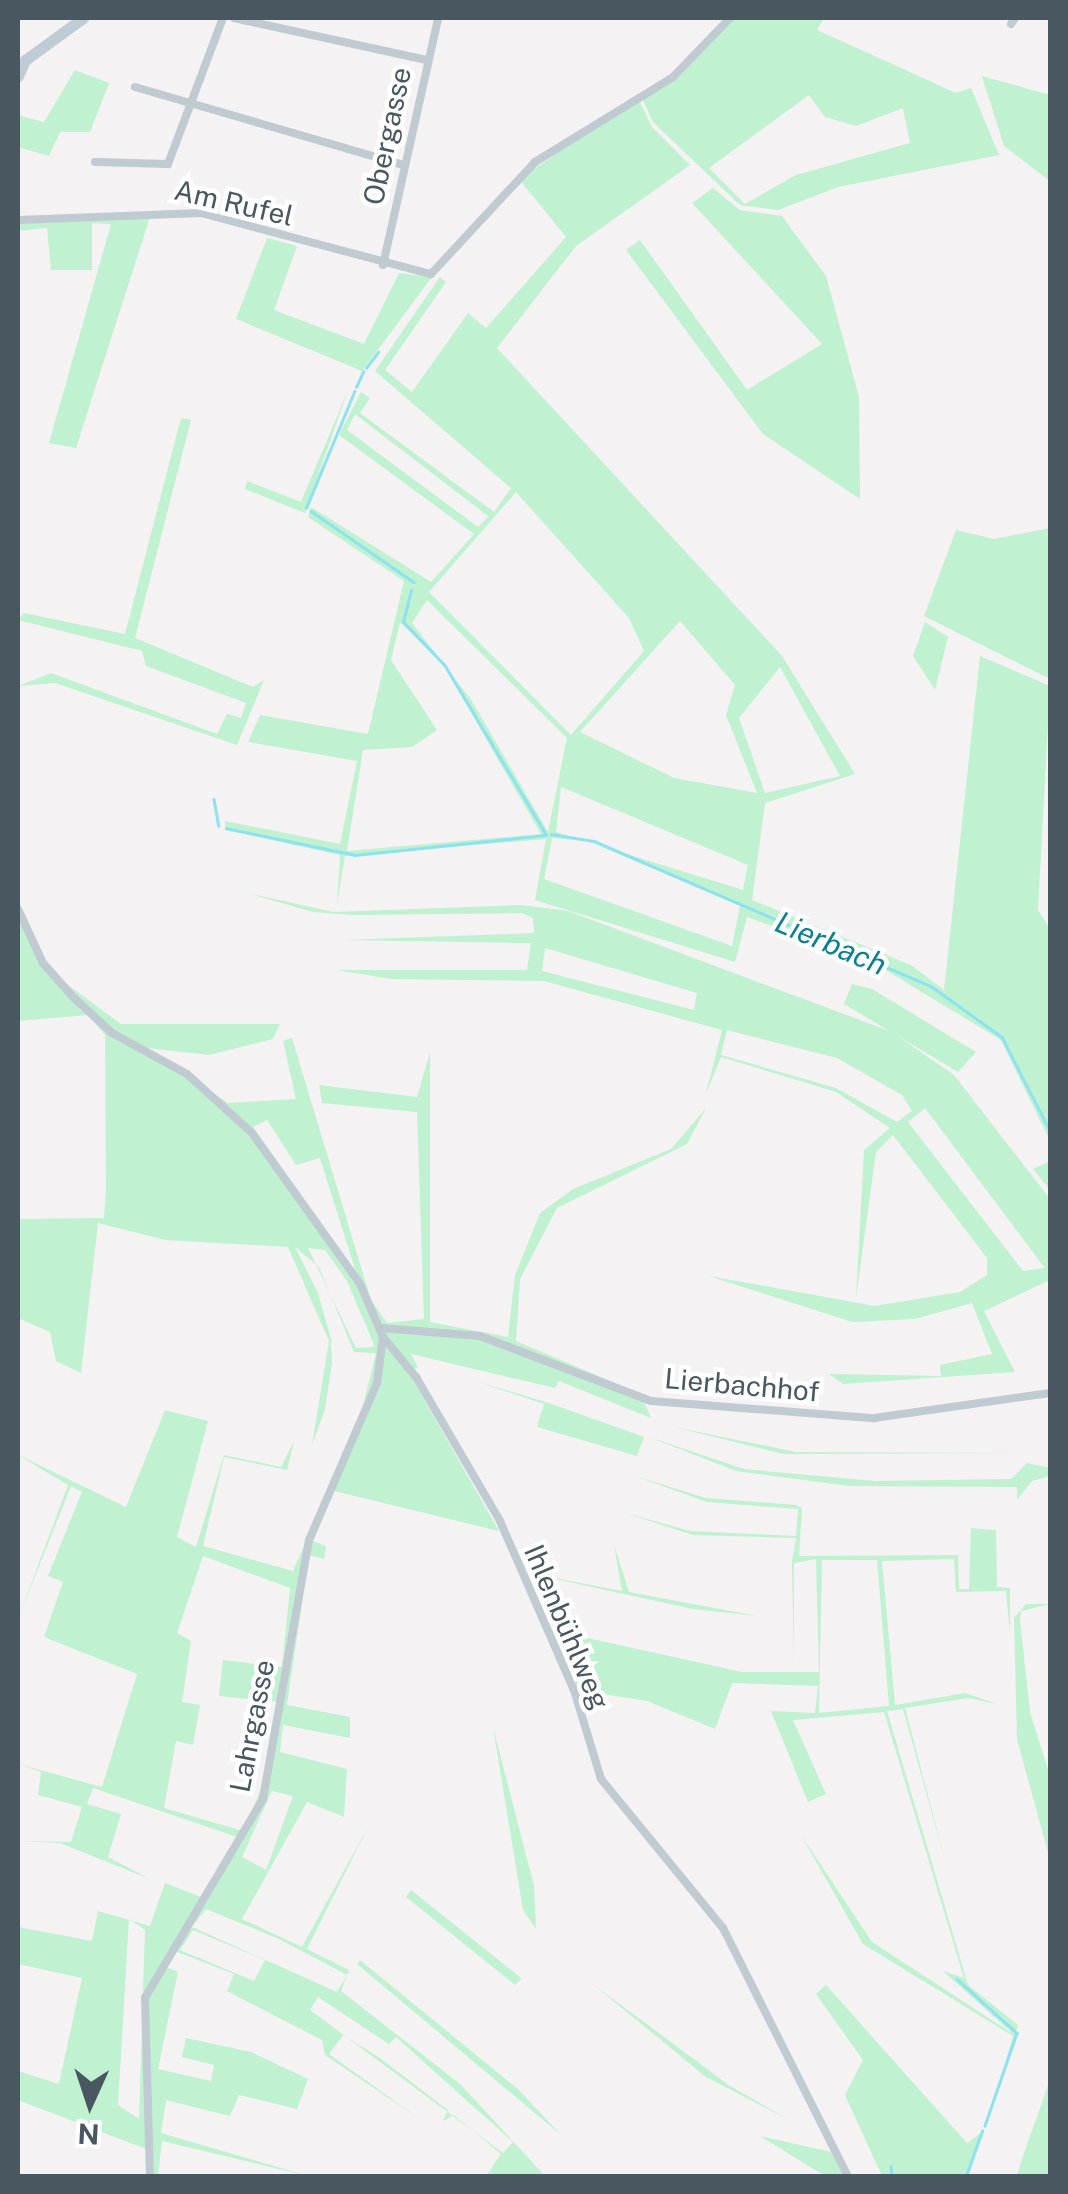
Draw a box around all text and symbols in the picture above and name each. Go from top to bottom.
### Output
street label: Obergasse [356,64,418,208]
street label: Am Rufel [171,173,297,233]
water label: Lierbach [770,904,892,982]
street label: Lierbachhof [663,1361,821,1409]
street label: Ihlenbühlweg [517,1540,617,1714]
street label: Lahrgasse [223,1657,281,1795]
north arrow [40,2054,140,2154]
text: N [77,2117,100,2152]

